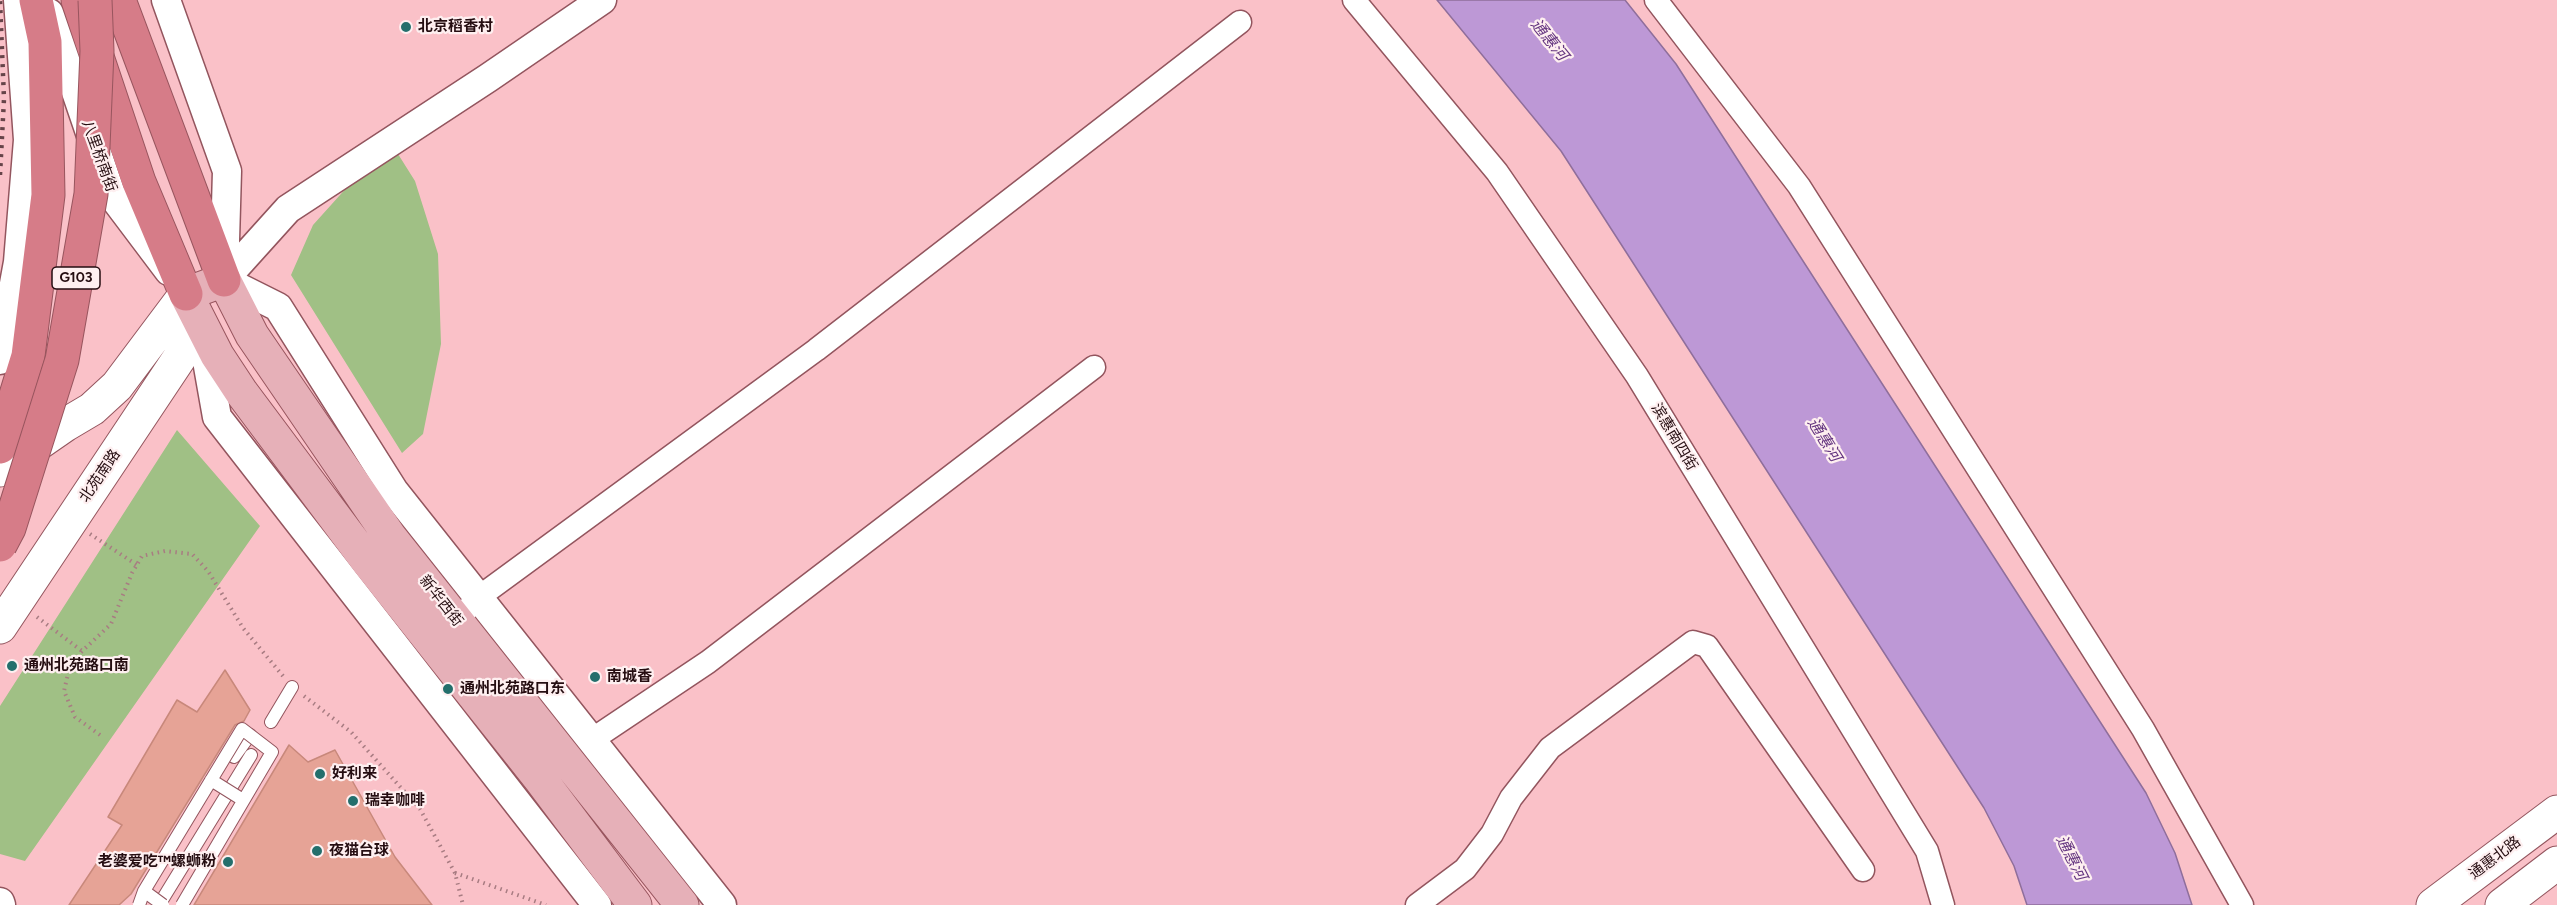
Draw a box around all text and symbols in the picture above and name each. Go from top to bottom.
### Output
water label: 通惠河 [1526,15,1572,65]
place label: 北京稻香村 [418,18,493,36]
marker: 北京稻香村 [399,20,413,34]
street label: 八里桥南街 [78,118,120,194]
road number: G103 [52,267,100,289]
street label: 滨惠南四街 [1647,400,1701,474]
water label: 通惠河 [1803,415,1845,465]
street label: 北苑南路 [76,446,124,506]
street label: 新华西街 [415,572,467,630]
place label: 通州北苑路口南 [24,657,129,675]
marker: 通州北苑路口南 [5,659,19,673]
place label: 南城香 [607,668,652,686]
marker: 南城香 [588,670,602,684]
place label: 通州北苑路口东 [460,680,565,698]
marker: 通州北苑路口东 [441,682,455,696]
place label: 好利来 [332,765,377,783]
marker: 好利来 [313,767,327,781]
place label: 瑞幸咖啡 [365,792,425,810]
marker: 瑞幸咖啡 [346,794,360,808]
water label: 通惠河 [2052,832,2090,884]
street label: 通惠北路 [2466,833,2524,883]
place label: 夜猫台球 [329,842,389,860]
marker: 夜猫台球 [310,844,324,858]
place label: 老婆爱吃™螺蛳粉 [98,853,216,871]
marker: 老婆爱吃™螺蛳粉 [221,855,235,869]

